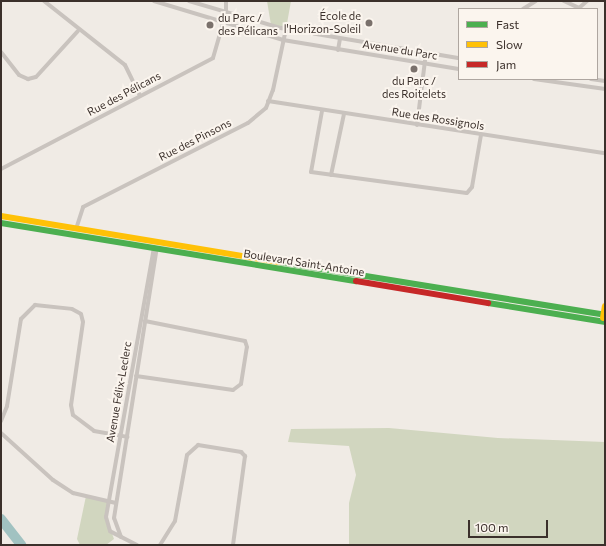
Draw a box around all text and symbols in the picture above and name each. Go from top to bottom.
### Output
legend [458,8,598,80]
place label: École de l'Horizon-Soleil [284,10,361,36]
place label: du Parc / des Pélicans [218,12,278,38]
text: Fast [496,17,519,31]
marker: École de l'Horizon-Soleil [364,18,374,28]
marker: du Parc / des Pélicans [205,20,215,30]
text: Slow [496,37,523,51]
street label: Avenue du Parc [362,38,438,62]
text: Jam [496,57,516,71]
marker: du Parc / des Roitelets [409,64,419,74]
street label: Rue des Pélicans [85,69,163,119]
place label: du Parc / des Roitelets [382,75,446,101]
street label: Rue des Rossignols [391,105,485,133]
street label: Rue des Pinsons [157,116,233,164]
street label: Boulevard Saint-Antoine [243,247,365,279]
street label: Avenue Félix-Leclerc [104,340,134,444]
scale bar [470,512,550,538]
text: 100 m [475,520,509,534]

